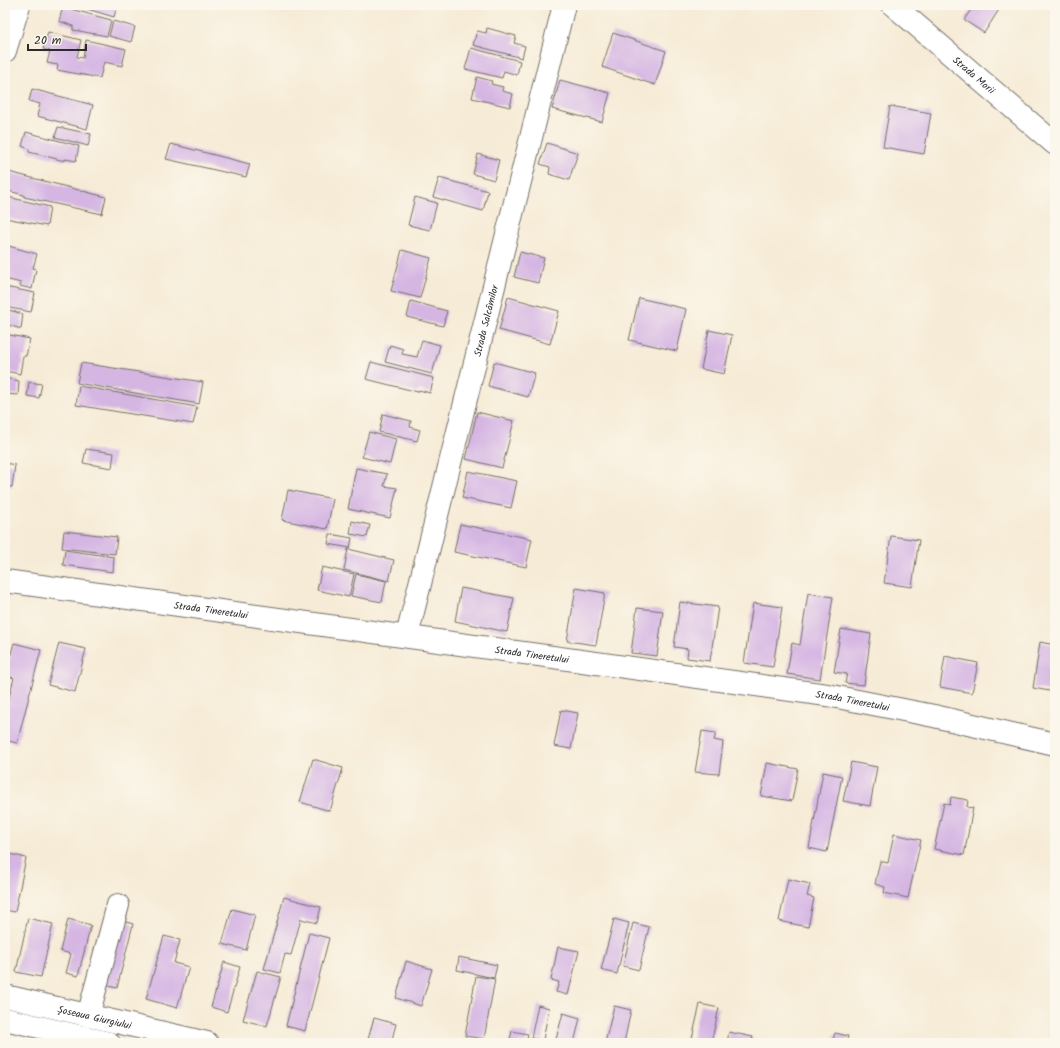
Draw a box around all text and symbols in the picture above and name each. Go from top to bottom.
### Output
scale bar [28,26,86,52]
text: 20 m [34,31,62,50]
street label: Strada Morii [949,53,999,99]
street label: Strada Salcâmilor [470,283,503,358]
street label: Strada Tineretului [173,598,250,624]
street label: Strada Tineretului [494,642,571,668]
street label: Strada Tineretului [815,687,891,716]
street label: Șoseaua Giurgiului [56,1002,133,1034]

